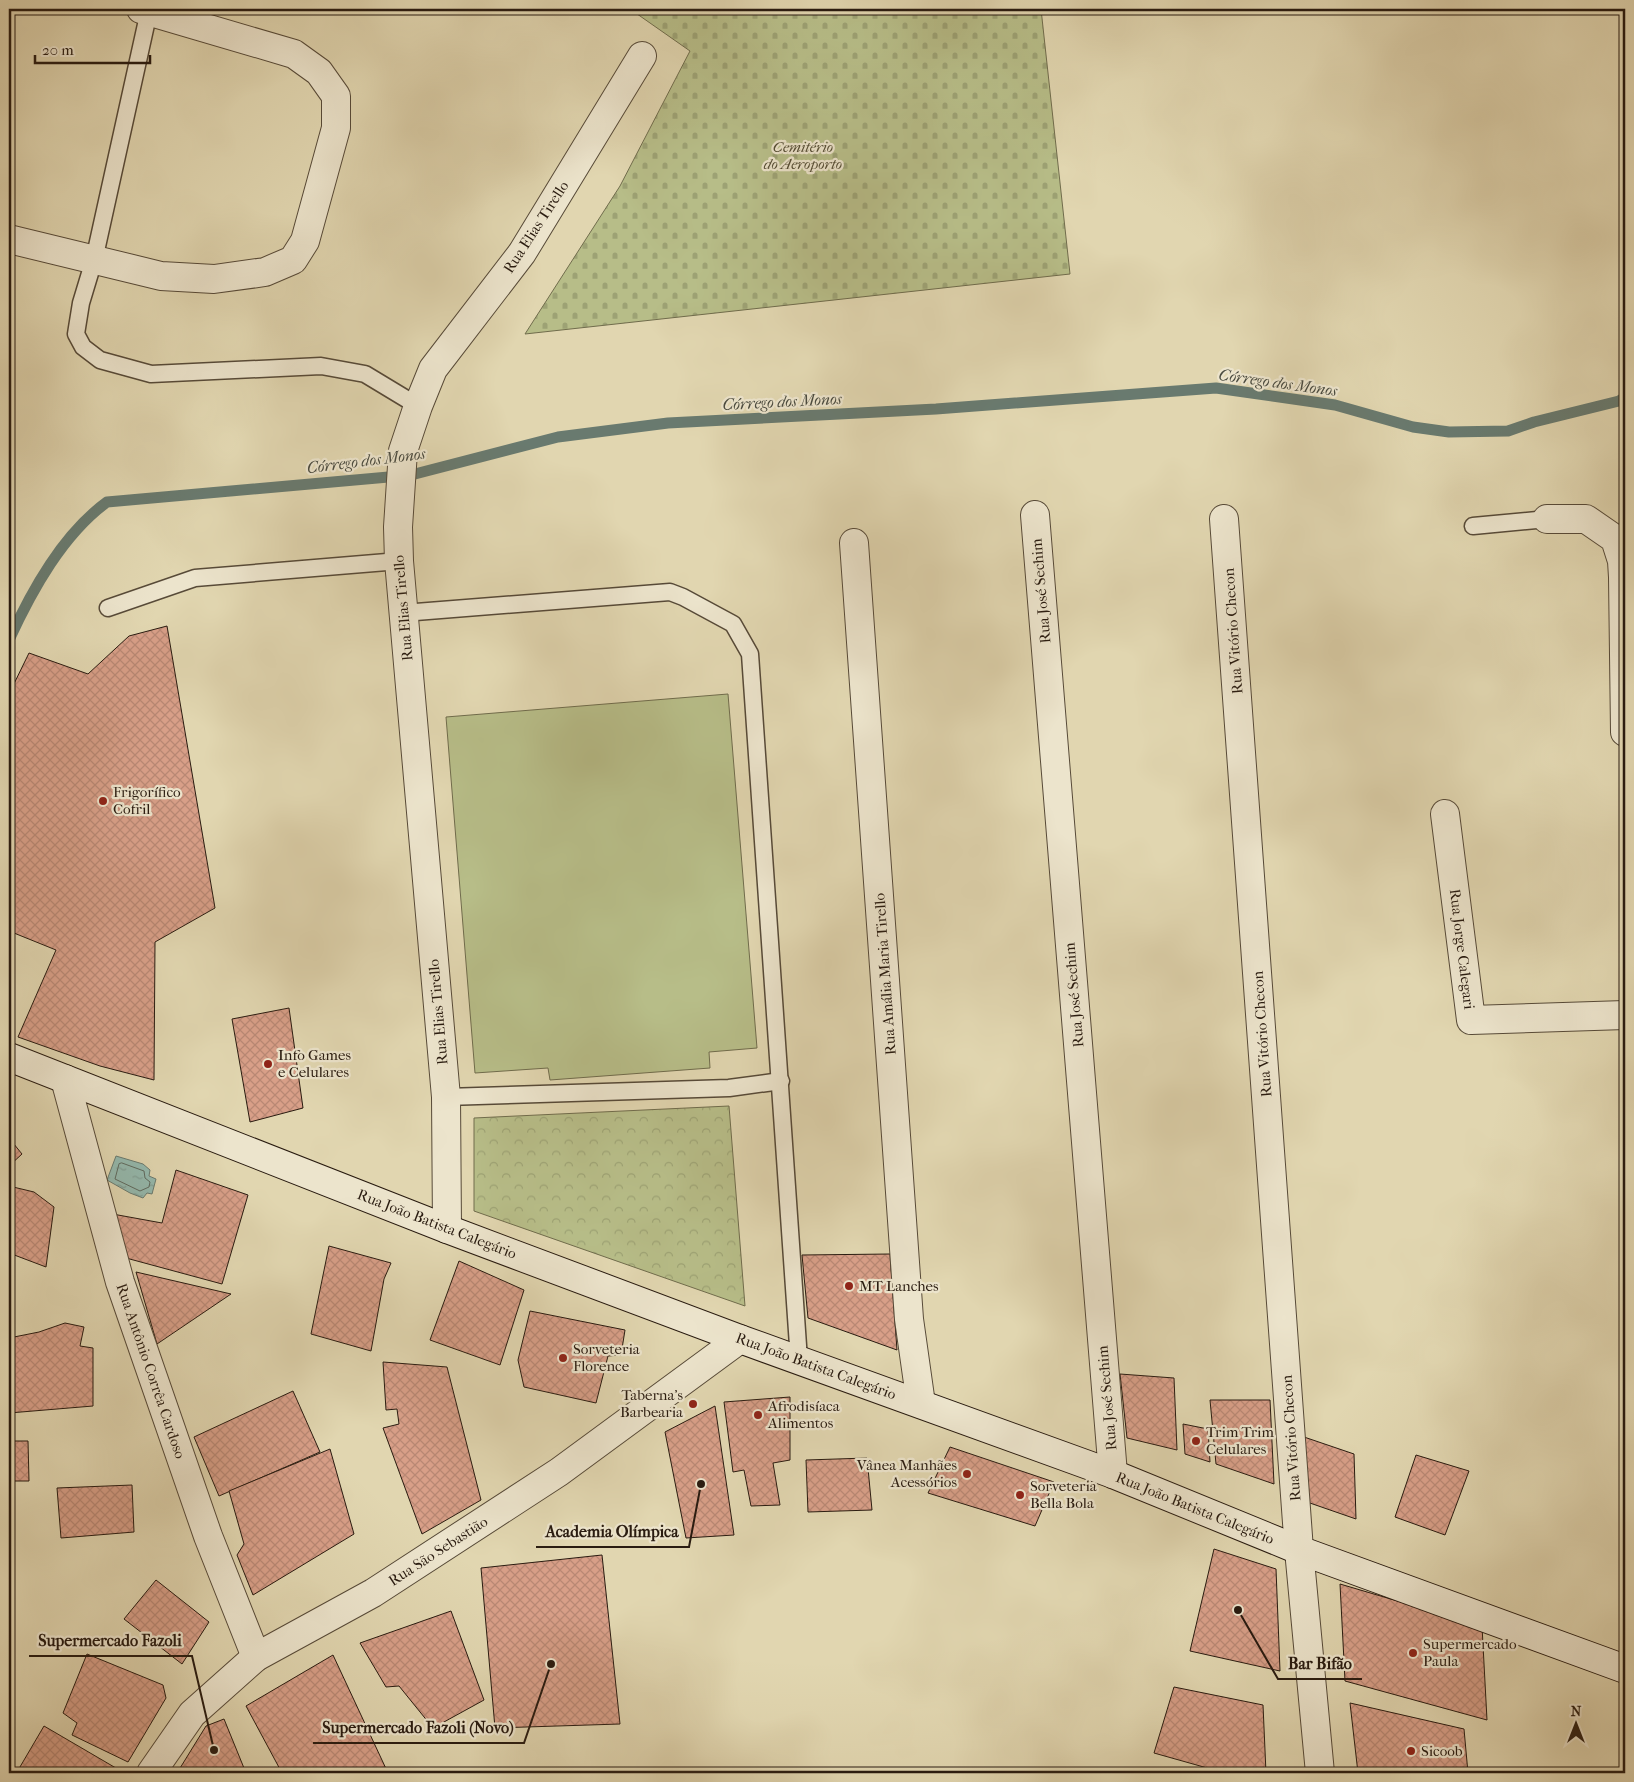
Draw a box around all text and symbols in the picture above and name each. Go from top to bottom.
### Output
scale bar [35,32,150,64]
text: 20 m [42,41,74,59]
park label: Cemitério do Aeroporto [764,138,842,173]
street label: Rua Elias Tirello [499,177,573,277]
water label: Córrego dos Monos [1218,365,1339,400]
water label: Córrego dos Monos [722,389,843,414]
water label: Córrego dos Monos [306,444,428,477]
street label: Rua José Sechim [1027,537,1055,644]
street label: Rua Elias Tirello [389,554,417,662]
street label: Rua Vitório Checon [1220,567,1246,695]
place label: Frigorífico Cofril [113,783,181,818]
marker: Frigorífico Cofril [97,795,109,807]
street label: Rua Jorge Calegari [1446,888,1478,1011]
street label: Rua Amália Maria Tirello [870,892,900,1056]
street label: Rua José Sechim [1060,941,1088,1048]
street label: Rua Elias Tirello [424,958,452,1066]
street label: Rua Vitório Checon [1249,970,1275,1098]
place label: Info Games e Celulares [278,1046,351,1081]
marker: Info Games e Celulares [262,1058,274,1070]
street label: Rua João Batista Calegário [355,1185,520,1263]
place label: MT Lanches [859,1277,939,1295]
marker: MT Lanches [843,1280,855,1292]
street label: Rua Antônio Corrêa Cardoso [112,1281,190,1461]
street label: Rua João Batista Calegário [733,1329,899,1404]
place label: Sorveteria Florence [573,1340,641,1375]
street label: Rua José Sechim [1093,1344,1121,1451]
marker: Sorveteria Florence [557,1352,569,1364]
street label: Rua Vitório Checon [1278,1374,1304,1502]
place label: Taberna's Barbearia [620,1386,684,1421]
place label: Afrodisíaca Alimentos [767,1397,841,1432]
marker: Taberna's Barbearia [687,1398,699,1410]
marker: Afrodisíaca Alimentos [752,1409,764,1421]
place label: Trim Trim Celulares [1206,1423,1274,1458]
marker: Trim Trim Celulares [1190,1435,1202,1447]
place label: Vânea Manhães Acessórios [856,1456,957,1491]
marker: Vânea Manhães Acessórios [961,1468,973,1480]
street label: Rua João Batista Calegário [1113,1468,1277,1548]
place label: Sorveteria Bella Bola [1030,1477,1098,1512]
marker: Sorveteria Bella Bola [1014,1489,1026,1501]
street label: Rua São Sebastião [385,1512,491,1590]
callout: Academia Olímpica [536,1516,689,1547]
text: Academia Olímpica [544,1522,679,1542]
callout: Supermercado Fazoli [29,1625,192,1656]
text: Supermercado Fazoli [38,1631,182,1651]
place label: Supermercado Paula [1423,1635,1517,1670]
marker: Supermercado Paula [1407,1647,1419,1659]
callout: Bar Bifão [1278,1648,1362,1679]
text: Bar Bifão [1288,1654,1352,1673]
north arrow [1552,1700,1602,1750]
text: N [1571,1703,1582,1720]
callout: Supermercado Fazoli (Novo) [313,1712,524,1743]
text: Supermercado Fazoli (Novo) [322,1718,514,1738]
place label: Sicoob [1421,1742,1463,1760]
marker: Sicoob [1405,1745,1417,1757]

